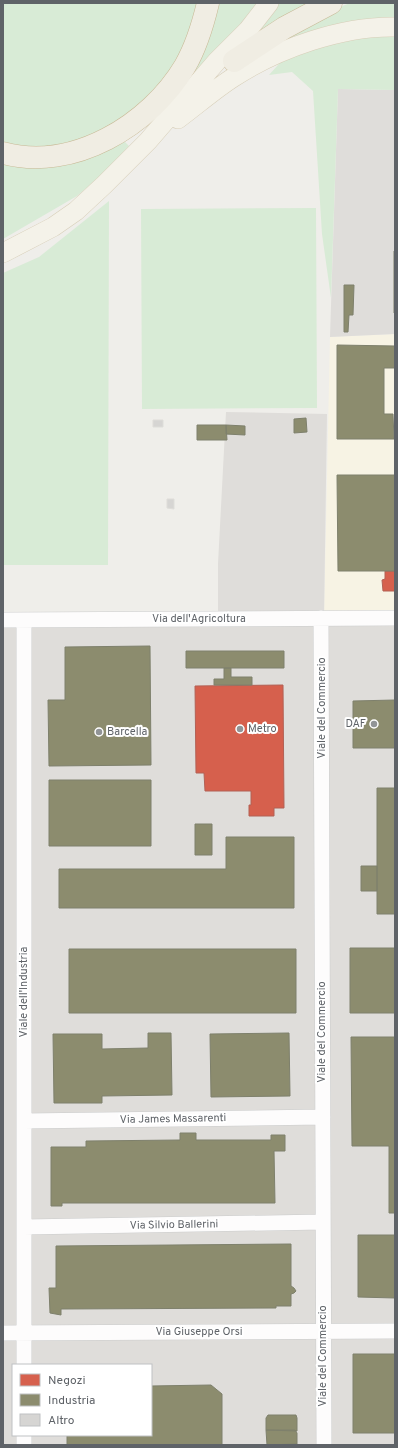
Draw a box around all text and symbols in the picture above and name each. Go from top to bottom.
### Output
street label: Via dell'Agricoltura [152,612,246,626]
street label: Viale del Commercio [315,657,329,759]
place label: DAF [346,717,366,731]
marker: DAF [369,719,379,729]
place label: Metro [248,722,277,736]
marker: Metro [235,724,245,734]
place label: Barcella [107,725,148,739]
marker: Barcella [94,727,104,737]
street label: Viale dell'Industria [17,946,31,1037]
street label: Viale del Commercio [315,981,329,1083]
street label: Via James Massarenti [120,1111,226,1127]
street label: Via Silvio Ballerini [130,1217,218,1233]
street label: Viale del Commercio [316,1305,330,1407]
street label: Via Giuseppe Orsi [155,1325,243,1339]
legend [12,1364,152,1436]
text: Negozi [48,1373,86,1389]
text: Industria [48,1393,95,1409]
text: Altro [48,1413,75,1429]

